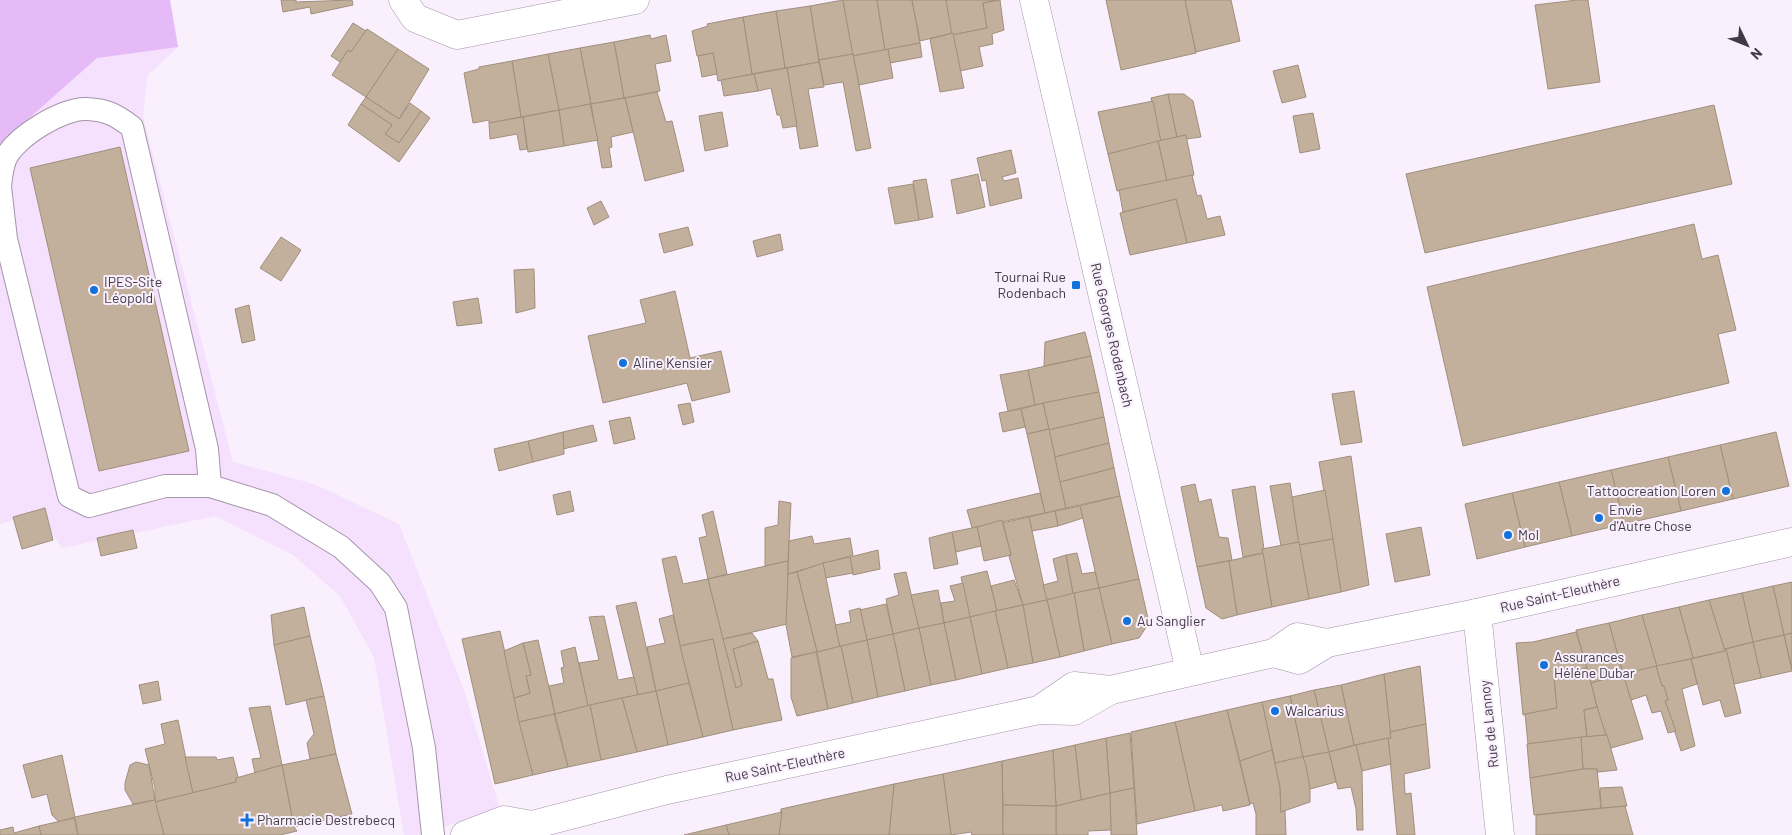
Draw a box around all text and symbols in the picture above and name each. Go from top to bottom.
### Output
north arrow [1722,20,1772,70]
text: N [1747,45,1766,63]
street label: Rue Georges Rodenbach [1088,261,1137,409]
place label: Tournai Rue Rodenbach [994,268,1066,301]
place label: IPES-Site Léopold [104,273,162,306]
marker: Tournai Rue Rodenbach [1070,279,1082,291]
marker: IPES-Site Léopold [88,284,100,296]
place label: Aline Kensier [633,354,712,371]
marker: Aline Kensier [617,357,629,369]
place label: Tattoocreation Loren [1587,482,1716,499]
marker: Tattoocreation Loren [1720,485,1732,497]
place label: Envie d'Autre Chose [1609,501,1692,534]
marker: Envie d'Autre Chose [1593,512,1605,524]
place label: Mol [1518,526,1539,543]
marker: Mol [1502,529,1514,541]
street label: Rue Saint-Eleuthère [1498,571,1621,616]
place label: Au Sanglier [1137,612,1206,629]
marker: Au Sanglier [1121,615,1133,627]
place label: Assurances Héléne Dubar [1554,648,1635,681]
marker: Assurances Héléne Dubar [1538,659,1550,671]
street label: Rue de Lannoy [1475,679,1502,769]
place label: Walcarius [1285,702,1345,719]
marker: Walcarius [1269,705,1281,717]
street label: Rue Saint-Eleuthère [723,743,846,786]
place label: Pharmacie Destrebecq [257,811,395,828]
marker: Pharmacie Destrebecq [241,814,253,826]

